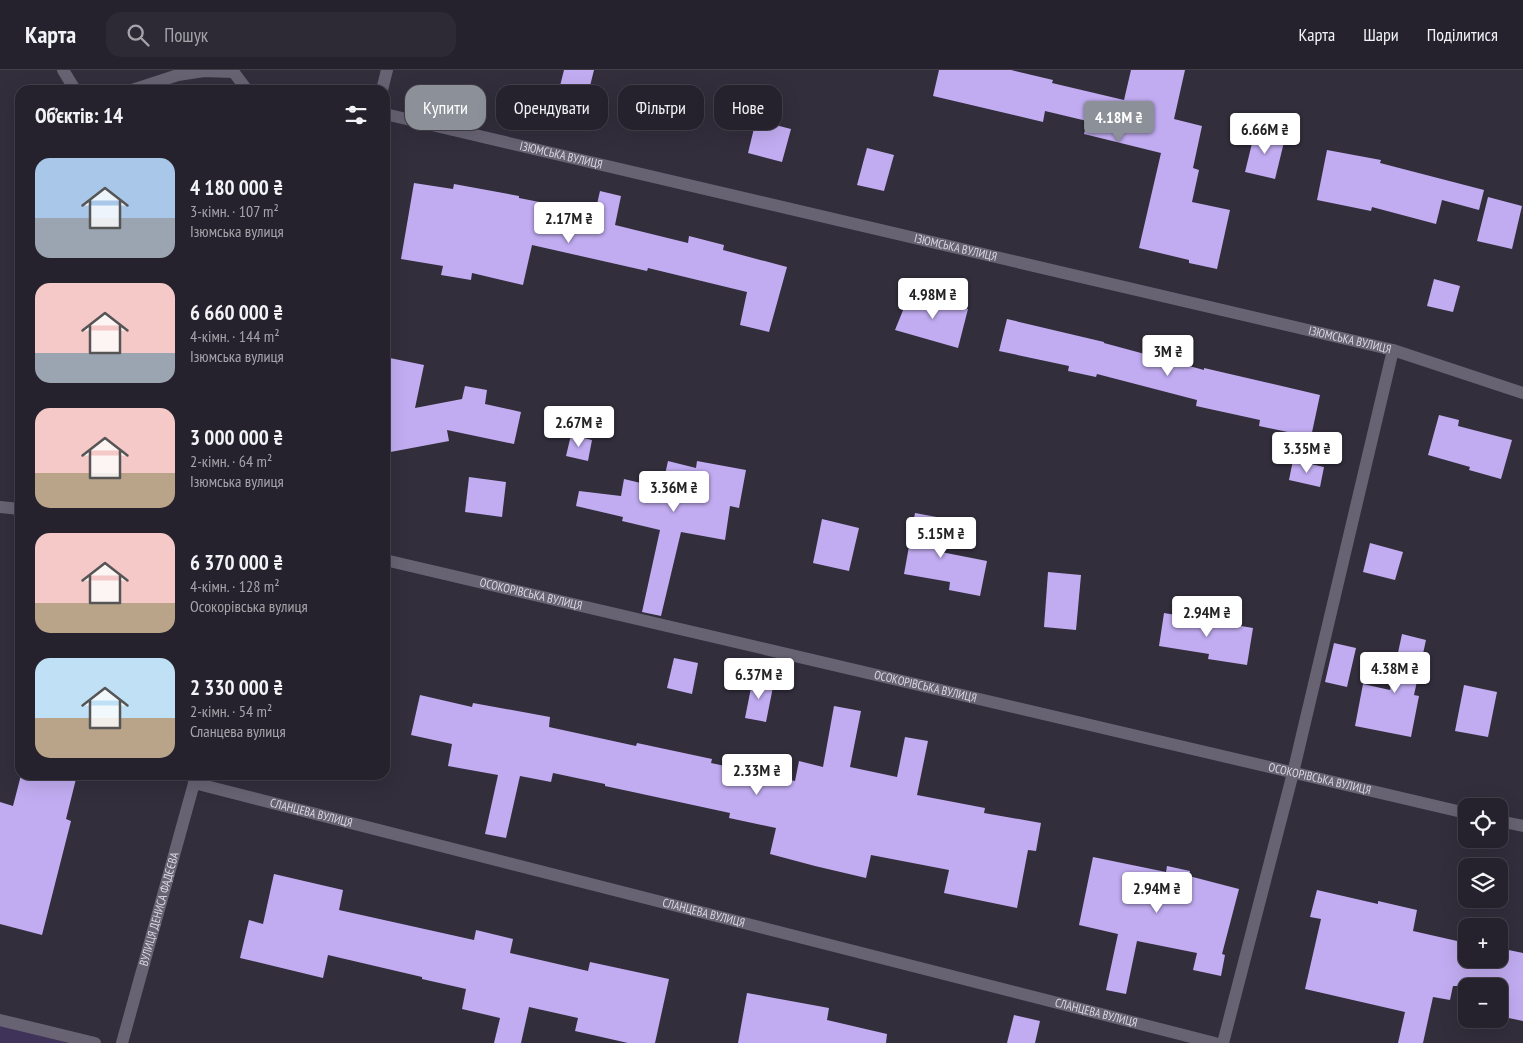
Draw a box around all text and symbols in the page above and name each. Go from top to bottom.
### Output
search box [106,12,456,57]
text: Карта [25,19,76,50]
icon: search [124,21,152,49]
text: Пошук [164,23,208,47]
text: Карта [1299,23,1335,46]
text: Шари [1363,23,1399,46]
text: Поділитися [1427,23,1498,46]
chip: Купити [405,85,486,130]
chip: Орендувати [496,85,608,130]
chip: Фільтри [618,85,704,130]
chip: Нове [714,85,782,130]
pin: 4.18M ₴ [1073,100,1165,143]
icon: filters [342,101,370,129]
text: Об’єктів: 14 [35,102,123,129]
text: 4.18M ₴ [1095,107,1143,127]
pin: 6.66M ₴ [1219,112,1311,155]
text: 6.66M ₴ [1241,119,1289,139]
street label: ІЗЮМСЬКА ВУЛИЦЯ [518,138,604,172]
text: 4 180 000 ₴ [190,174,283,201]
icon: home [75,178,135,238]
text: 3-кімн. · 107 m² [190,201,279,221]
pin: 2.17M ₴ [523,202,615,244]
text: 2.17M ₴ [545,208,593,228]
text: Ізюмська вулиця [190,221,284,241]
street label: ІЗЮМСЬКА ВУЛИЦЯ [913,230,999,264]
pin: 4.98M ₴ [887,278,979,320]
text: 4.98M ₴ [909,284,957,304]
text: 6 660 000 ₴ [190,299,283,326]
icon: home [75,303,135,363]
street label: ІЗЮМСЬКА ВУЛИЦЯ [1307,322,1393,356]
text: 4-кімн. · 144 m² [190,326,280,346]
pin: 3M ₴ [1138,334,1198,377]
text: 3M ₴ [1153,341,1183,361]
text: Ізюмська вулиця [190,346,284,366]
pin: 2.67M ₴ [533,406,625,448]
text: 2.67M ₴ [555,412,603,432]
text: 3 000 000 ₴ [190,424,283,451]
icon: home [75,428,135,488]
pin: 3.35M ₴ [1261,432,1353,474]
text: 3.35M ₴ [1283,438,1331,458]
text: 2-кімн. · 64 m² [190,451,272,471]
pin: 3.36M ₴ [628,470,720,513]
text: Ізюмська вулиця [190,471,284,491]
text: 3.36M ₴ [650,477,698,497]
pin: 5.15M ₴ [895,516,987,559]
text: 5.15M ₴ [917,523,965,543]
text: 6 370 000 ₴ [190,549,283,576]
icon: home [75,553,135,613]
street label: ОСОКОРІВСЬКА ВУЛИЦЯ [478,574,584,613]
text: 4-кімн. · 128 m² [190,576,280,596]
text: Осокорівська вулиця [190,596,308,616]
pin: 2.94M ₴ [1161,596,1253,638]
text: 2.94M ₴ [1183,602,1231,622]
pin: 4.38M ₴ [1349,652,1441,694]
pin: 6.37M ₴ [713,658,805,700]
text: 4.38M ₴ [1371,658,1419,678]
text: 6.37M ₴ [735,664,783,684]
street label: ОСОКОРІВСЬКА ВУЛИЦЯ [873,667,978,705]
text: 2 330 000 ₴ [190,674,283,701]
icon: home [75,678,135,738]
text: 2-кімн. · 54 m² [190,701,272,721]
text: Сланцева вулиця [190,721,286,741]
pin: 2.33M ₴ [711,754,803,796]
street label: ОСОКОРІВСЬКА ВУЛИЦЯ [1267,759,1373,798]
text: 2.33M ₴ [733,760,781,780]
street label: СЛАНЦЕВА ВУЛИЦЯ [269,795,354,830]
map controls [1458,798,1508,1028]
button: locate [1458,798,1508,848]
street label: ВУЛИЦЯ ДЕНИСА ФАДЄЄВА [136,850,182,968]
button: layers [1458,858,1508,908]
pin: 2.94M ₴ [1111,872,1203,914]
text: 2.94M ₴ [1133,878,1181,898]
street label: СЛАНЦЕВА ВУЛИЦЯ [661,895,747,930]
button: + [1458,918,1508,968]
button: − [1458,978,1508,1028]
street label: СЛАНЦЕВА ВУЛИЦЯ [1053,995,1139,1030]

